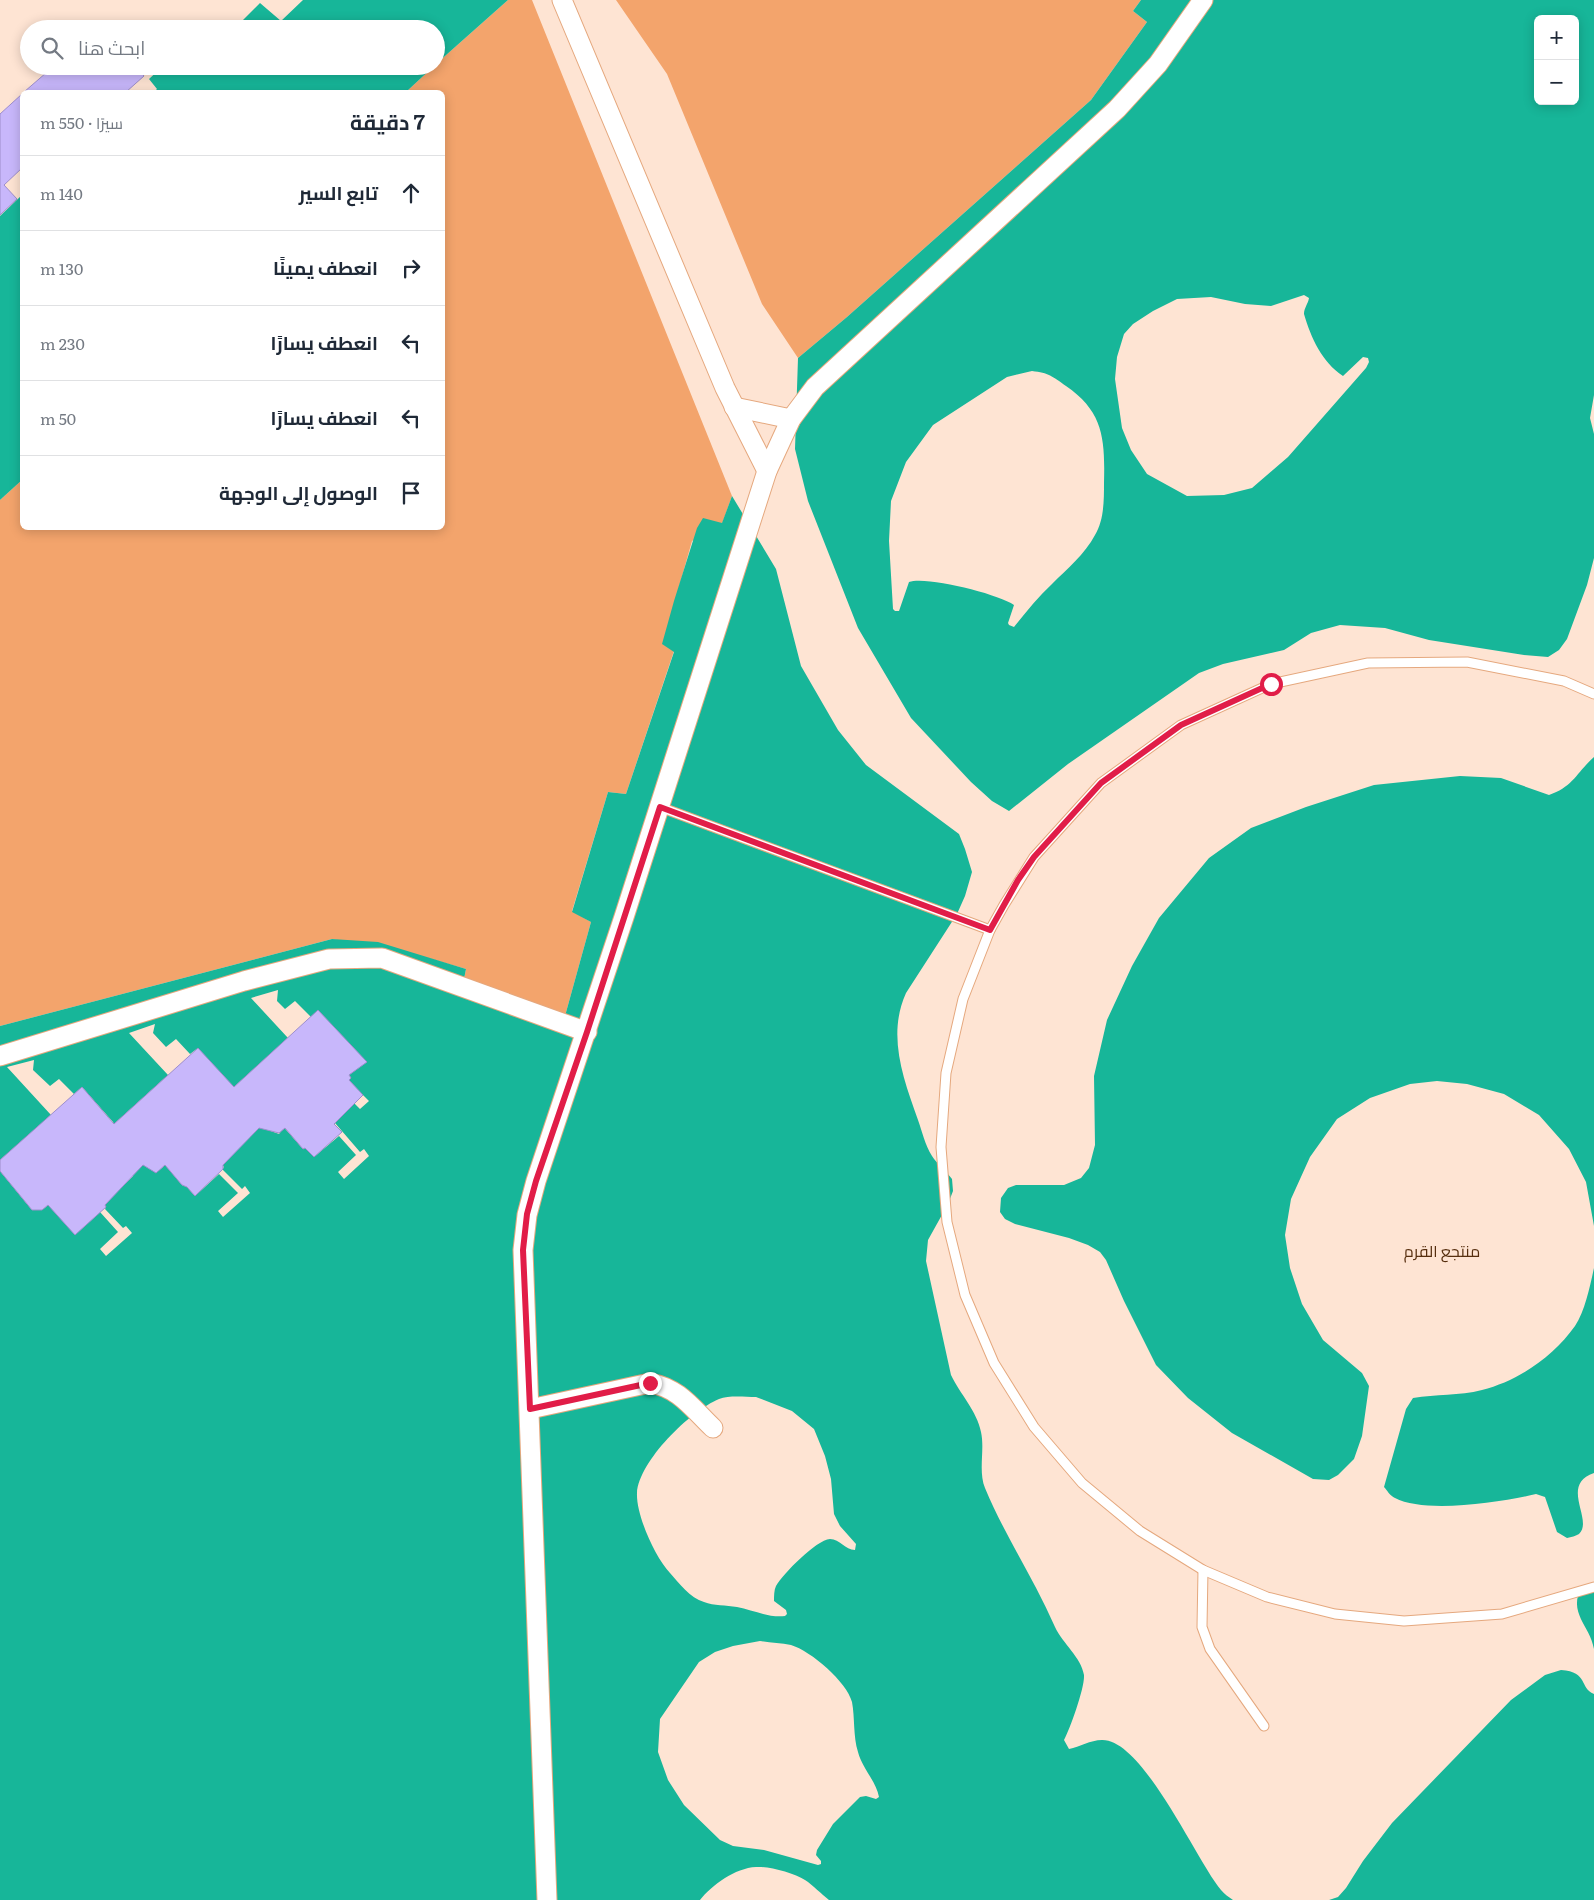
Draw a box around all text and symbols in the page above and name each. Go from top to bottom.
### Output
map controls [1534,15,1579,105]
button: + [1534,15,1579,60]
search box [20,20,445,75]
text: ابحث هنا [78,33,145,61]
icon: search [38,34,66,62]
button: − [1534,60,1579,105]
text: 7 دقيقة [350,105,425,136]
text: سيرًا · 550 m [40,110,123,134]
text: تابع السير [299,178,378,206]
icon: ahead [397,179,425,207]
text: 140 m [40,181,83,205]
text: انعطف يمينًا [273,253,378,281]
icon: right [397,254,425,282]
text: 130 m [40,256,83,280]
text: انعطف يسارًا [271,328,378,356]
icon: left [397,329,425,357]
text: 230 m [40,331,85,355]
text: انعطف يسارًا [271,403,378,431]
icon: left [397,404,425,432]
text: 50 m [40,406,76,430]
text: الوصول إلى الوجهة [219,478,378,506]
icon: arrive [397,479,425,507]
route start [1260,673,1283,696]
district label: منتجع القرم [1404,1238,1480,1263]
route end [639,1372,662,1395]

